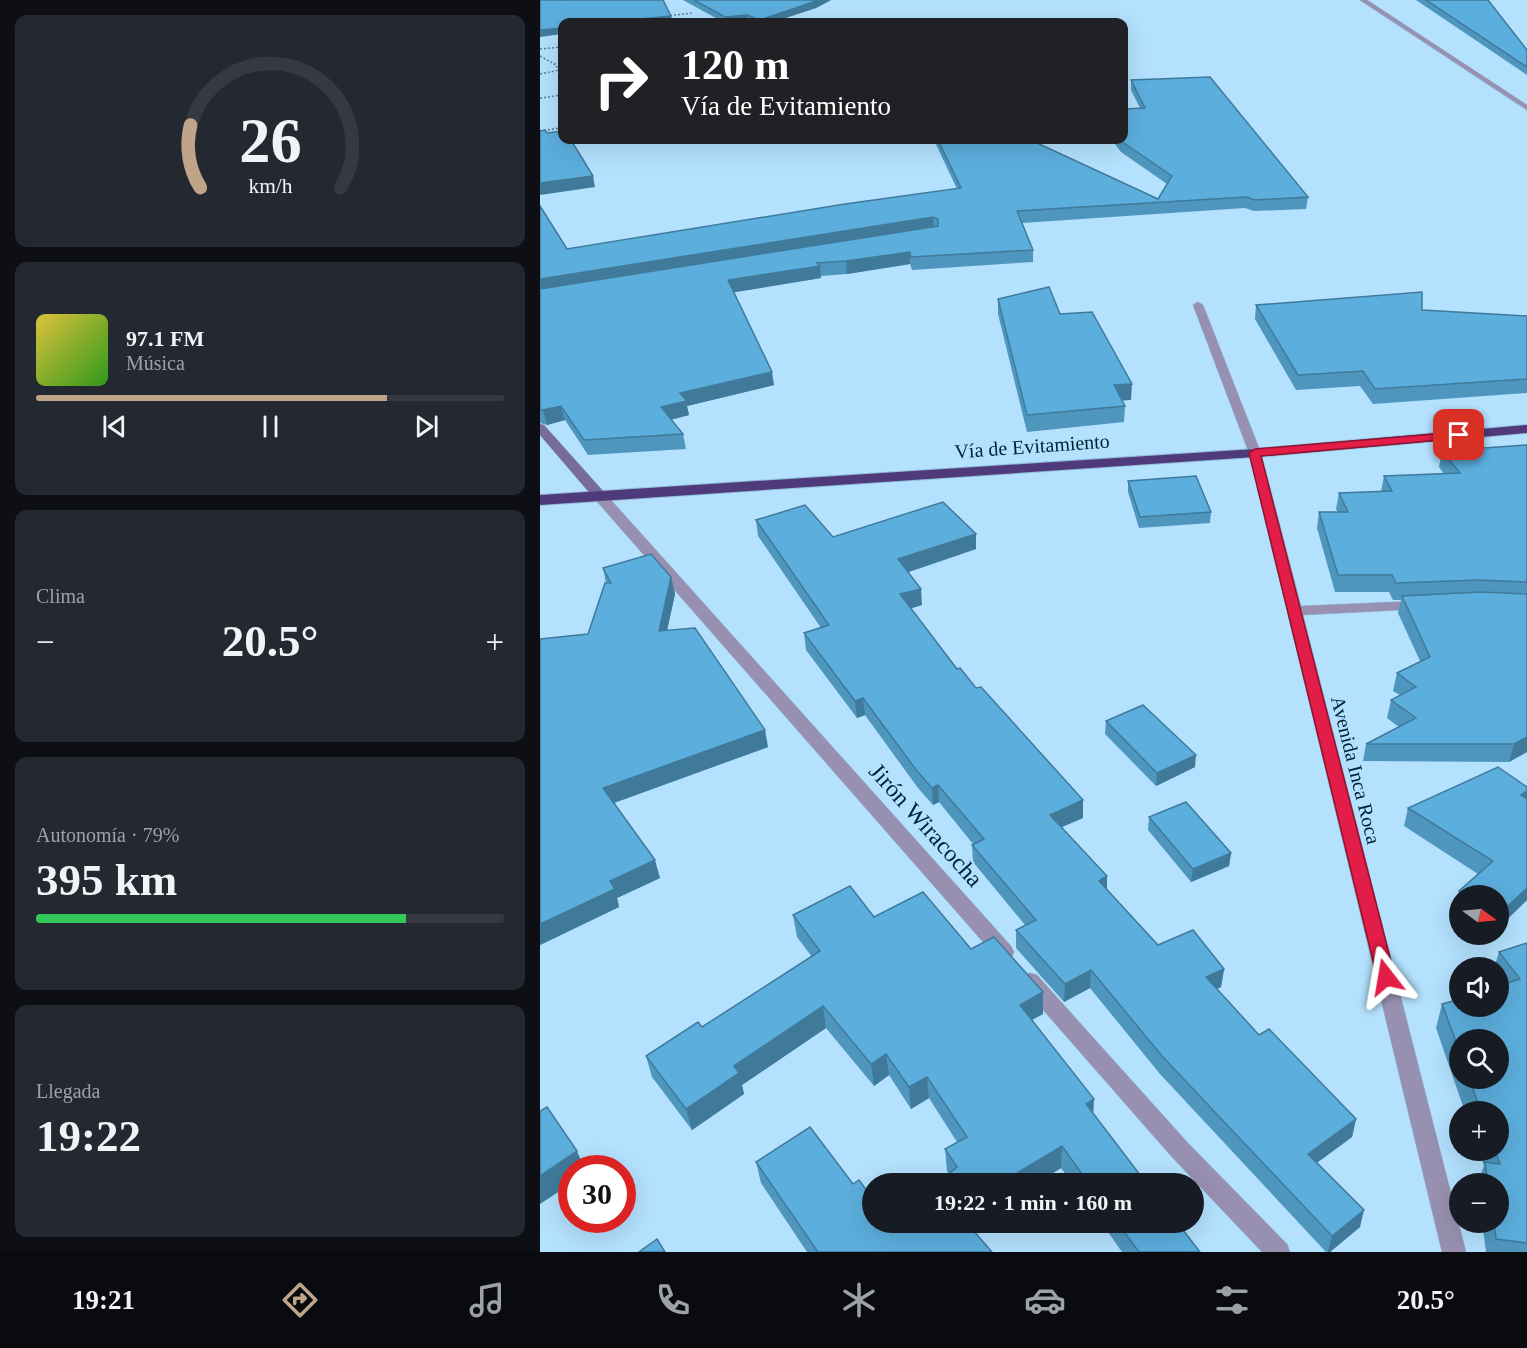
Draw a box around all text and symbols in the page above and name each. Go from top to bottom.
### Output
icon: right [582,42,660,120]
text: 120 m [681,42,790,88]
text: Vía de Evitamiento [681,91,891,121]
text: 26 [239,106,301,175]
text: km/h [248,175,292,199]
text: 97.1 FM [126,326,204,351]
text: Música [126,352,185,374]
pin [1433,409,1484,460]
icon: previous [98,410,131,443]
icon: pause [254,410,287,443]
icon: next [410,410,443,443]
icon: arrive [1442,418,1475,451]
street label: Vía de Evitamiento [954,430,1110,462]
text: Clima [36,585,85,607]
text: 20.5° [222,616,318,666]
text: − [36,624,55,660]
text: + [485,624,504,660]
street label: Avenida Inca Roca [1327,694,1385,846]
street label: Jirón Wiracocha [864,758,988,892]
text: Autonomía · 79% [36,824,179,846]
text: 395 km [36,855,177,905]
north arrow [1449,885,1509,945]
map controls [1449,885,1509,1233]
position arrow [1354,945,1418,1009]
button: sound [1449,957,1509,1017]
button: search [1449,1029,1509,1089]
text: Llegada [36,1080,100,1102]
button: + [1449,1101,1509,1161]
text: 19:22 [36,1111,141,1161]
speed limit sign: 30 [558,1155,636,1233]
button: − [1449,1173,1509,1233]
text: 19:22 · 1 min · 160 m [934,1190,1132,1215]
icon: directions [279,1279,321,1321]
icon: music [466,1279,508,1321]
icon: phone [652,1279,694,1321]
icon: climate [838,1279,880,1321]
icon: car [1024,1279,1066,1321]
icon: filters [1211,1279,1253,1321]
text: 19:21 [72,1285,135,1315]
text: 20.5° [1397,1285,1455,1315]

